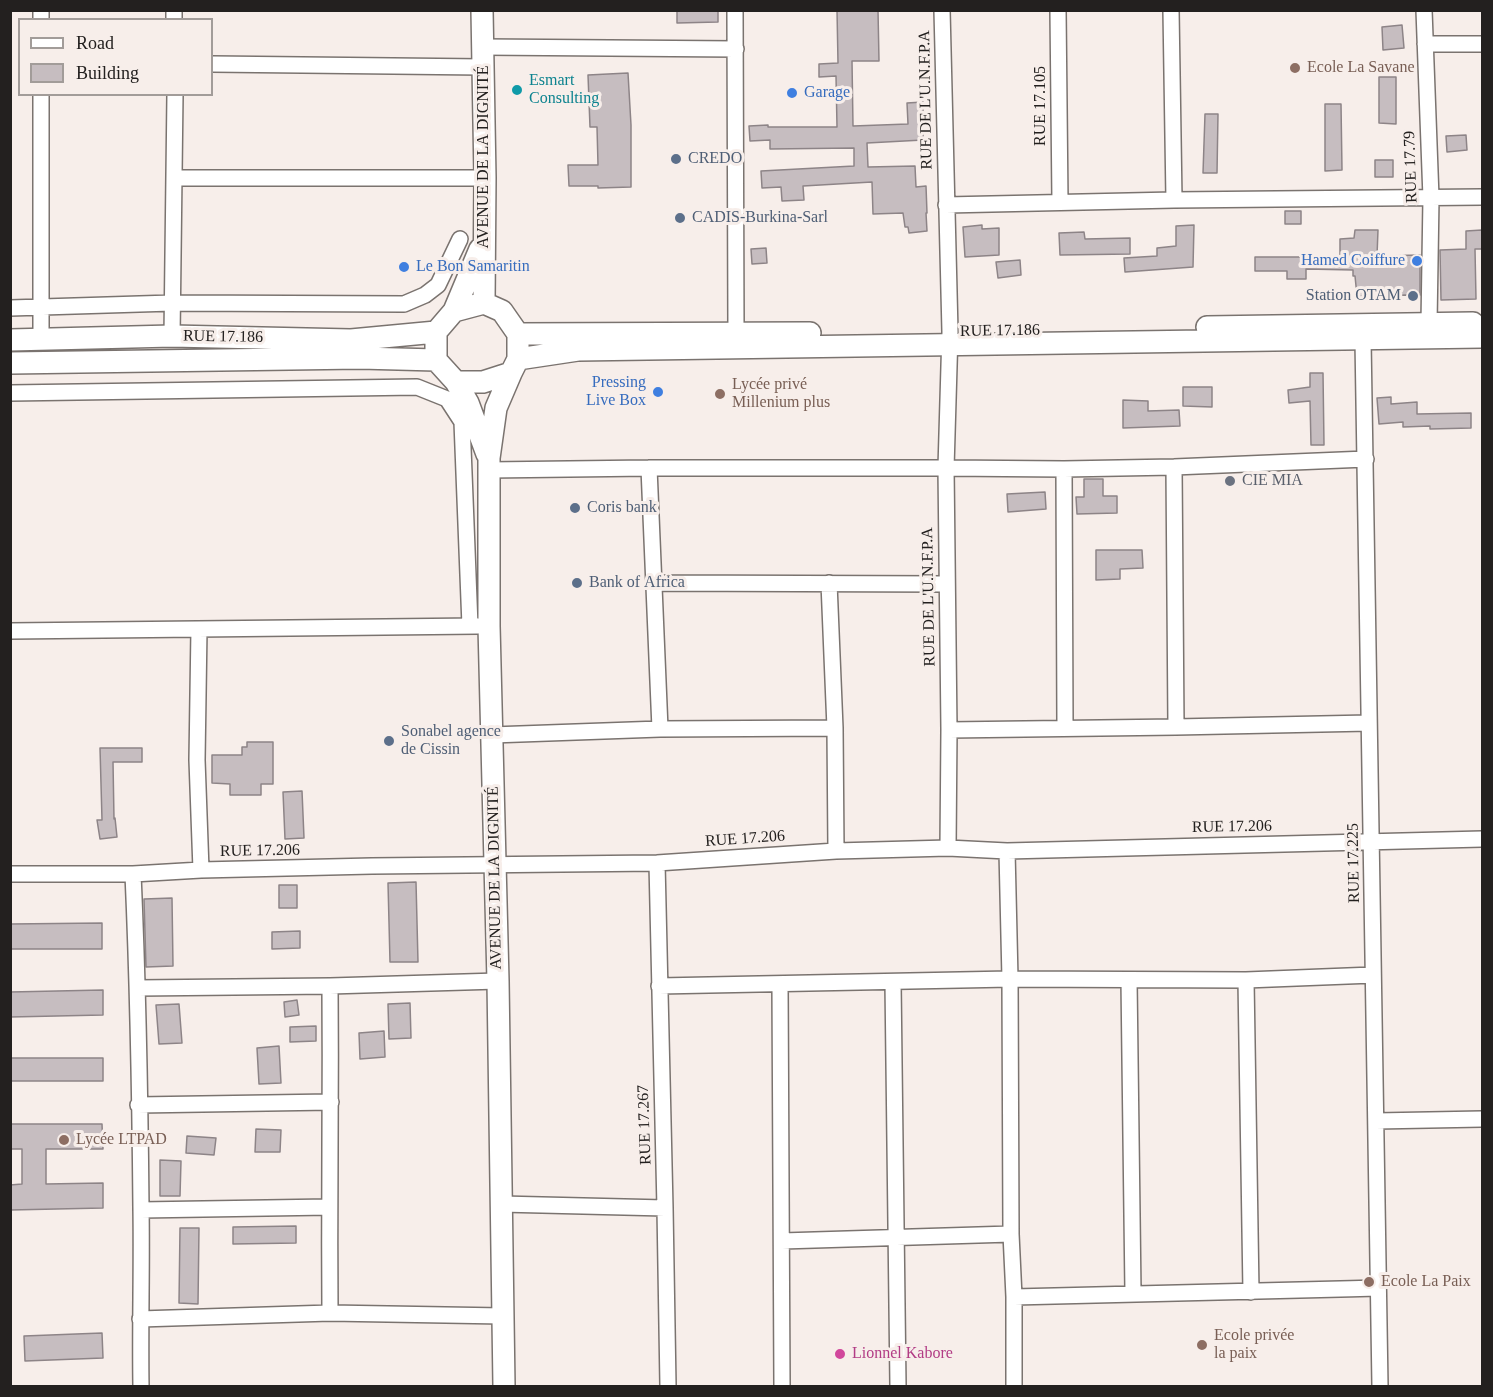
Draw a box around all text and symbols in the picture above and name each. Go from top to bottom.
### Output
legend [18,18,213,96]
street label: RUE DE L'U.N.F.P.A [915,30,937,170]
text: Road [76,33,114,53]
place label: Ecole La Savane [1307,58,1414,78]
marker: Ecole La Savane [1288,61,1302,75]
text: Building [76,63,139,83]
street label: AVENUE DE LA DIGNITÉ [474,65,494,249]
street label: RUE 17.105 [1031,66,1051,146]
place label: Esmart Consulting [529,71,599,109]
marker: Esmart Consulting [510,83,524,97]
place label: Garage [804,83,850,103]
marker: Garage [785,86,799,100]
street label: RUE 17.79 [1400,131,1422,203]
place label: CREDO [688,149,742,169]
marker: CREDO [669,152,683,166]
place label: CADIS-Burkina-Sarl [692,208,828,228]
marker: CADIS-Burkina-Sarl [673,211,687,225]
place label: Hamed Coiffure [1301,251,1405,271]
marker: Hamed Coiffure [1410,254,1424,268]
place label: Le Bon Samaritin [416,257,530,277]
marker: Le Bon Samaritin [397,260,411,274]
place label: Station OTAM [1306,286,1401,306]
marker: Station OTAM [1406,289,1420,303]
street label: RUE 17.186 [960,321,1040,341]
street label: RUE 17.186 [183,327,263,347]
place label: Pressing Live Box [586,373,646,411]
place label: Lycée privé Millenium plus [732,375,830,413]
marker: Pressing Live Box [651,385,665,399]
marker: Lycée privé Millenium plus [713,387,727,401]
place label: CIE MIA [1242,471,1303,491]
marker: CIE MIA [1223,474,1237,488]
place label: Coris bank [587,498,657,518]
marker: Coris bank [568,501,582,515]
street label: RUE DE L'U.N.F.P.A [918,527,940,667]
place label: Bank of Africa [589,573,685,593]
marker: Bank of Africa [570,576,584,590]
place label: Sonabel agence de Cissin [401,722,501,760]
marker: Sonabel agence de Cissin [382,734,396,748]
street label: AVENUE DE LA DIGNITÉ [484,786,506,970]
street label: RUE 17.206 [1192,817,1272,837]
street label: RUE 17.225 [1344,823,1364,903]
street label: RUE 17.206 [704,827,786,851]
street label: RUE 17.206 [220,841,300,861]
street label: RUE 17.267 [634,1085,656,1165]
place label: Lycée LTPAD [76,1130,167,1150]
marker: Lycée LTPAD [57,1133,71,1147]
place label: Ecole La Paix [1381,1272,1471,1292]
marker: Ecole La Paix [1362,1275,1376,1289]
place label: Ecole privée la paix [1214,1326,1294,1364]
marker: Ecole privée la paix [1195,1338,1209,1352]
place label: Lionnel Kabore [852,1344,953,1364]
marker: Lionnel Kabore [833,1347,847,1361]

